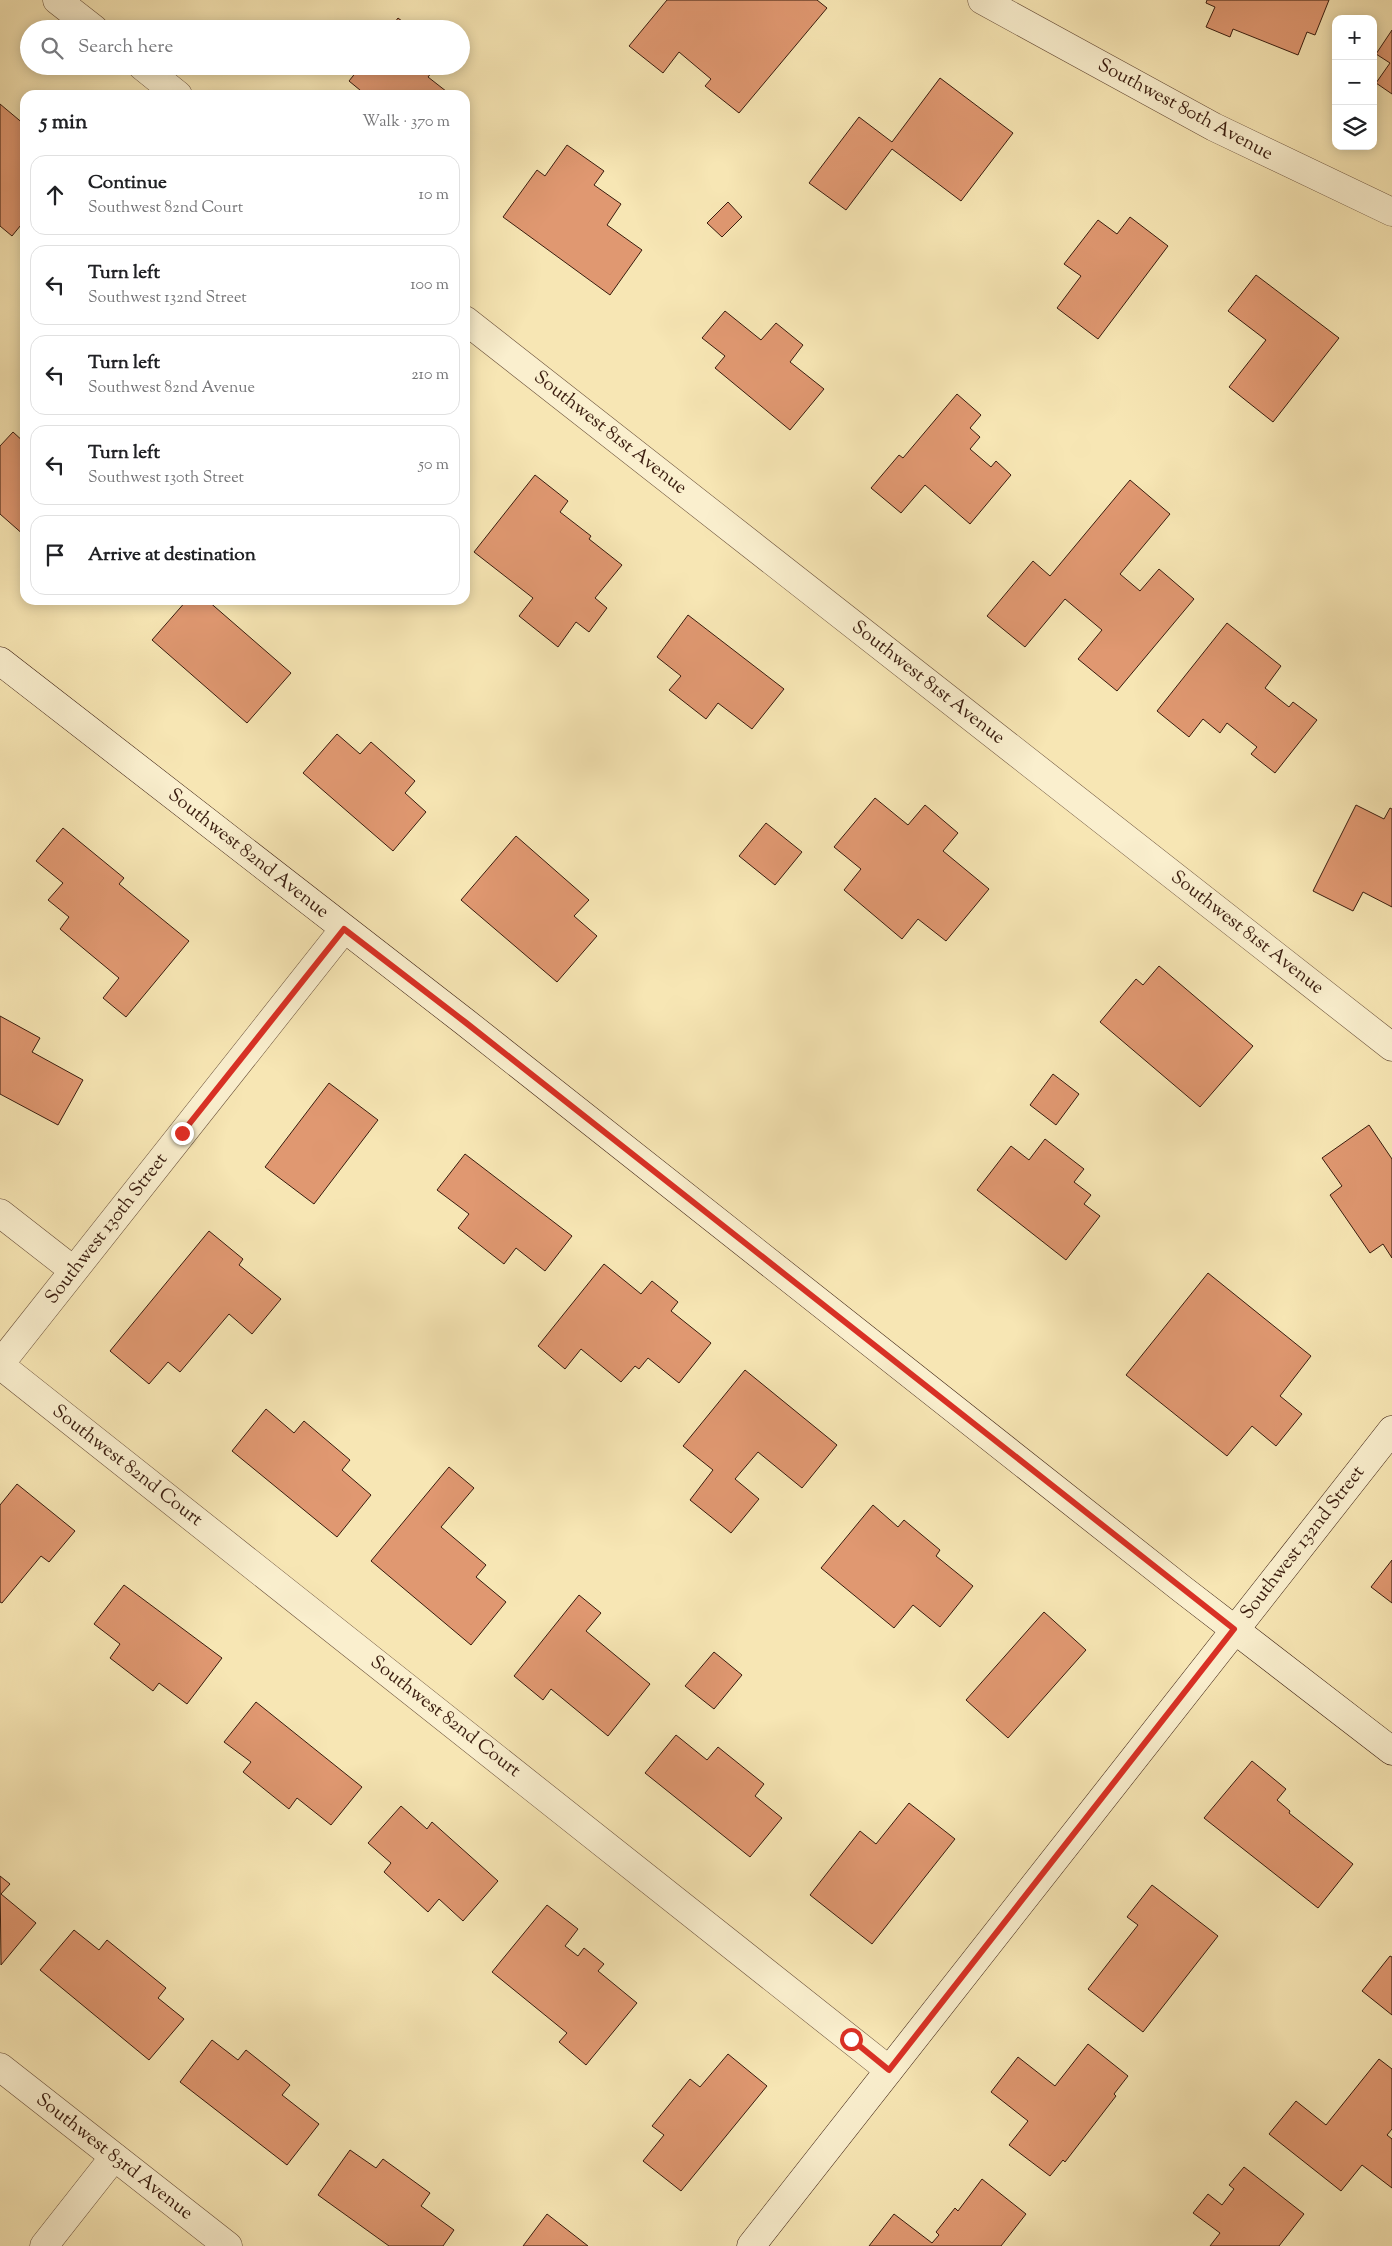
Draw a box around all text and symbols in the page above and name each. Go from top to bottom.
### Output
map controls [1332,15,1377,150]
button: + [1332,15,1377,60]
search box [20,20,470,75]
icon: search [38,34,66,62]
text: Search here [78,34,173,61]
street label: Southwest 80th Avenue [1092,52,1278,168]
button: − [1332,60,1377,105]
button: layers [1332,105,1377,150]
text: 5 min [40,108,87,138]
text: Walk · 370 m [362,111,450,134]
text: Continue [88,170,167,197]
icon: ahead [41,181,69,209]
text: 10 m [419,184,449,207]
text: Southwest 82nd Court [88,197,243,220]
text: Turn left [88,260,160,287]
icon: left [41,271,69,299]
text: 100 m [410,274,449,297]
text: Southwest 132nd Street [88,287,247,310]
text: Turn left [88,350,160,377]
icon: left [41,361,69,389]
text: 210 m [411,364,449,387]
street label: Southwest 81st Avenue [528,364,693,502]
text: Southwest 82nd Avenue [88,377,255,400]
text: Turn left [88,440,160,467]
icon: left [41,451,69,479]
text: 50 m [418,454,449,477]
text: Southwest 130th Street [88,467,244,490]
icon: arrive [41,541,69,569]
text: Arrive at destination [88,542,256,569]
street label: Southwest 81st Avenue [846,614,1011,752]
street label: Southwest 82nd Avenue [162,782,334,926]
street label: Southwest 81st Avenue [1165,864,1330,1002]
route end [171,1122,194,1145]
street label: Southwest 130th Street [39,1147,175,1310]
street label: Southwest 82nd Court [46,1399,208,1534]
street label: Southwest 132nd Street [1234,1460,1372,1626]
street label: Southwest 82nd Court [364,1650,526,1785]
route start [840,2028,863,2051]
street label: Southwest 83rd Avenue [30,2087,198,2227]

